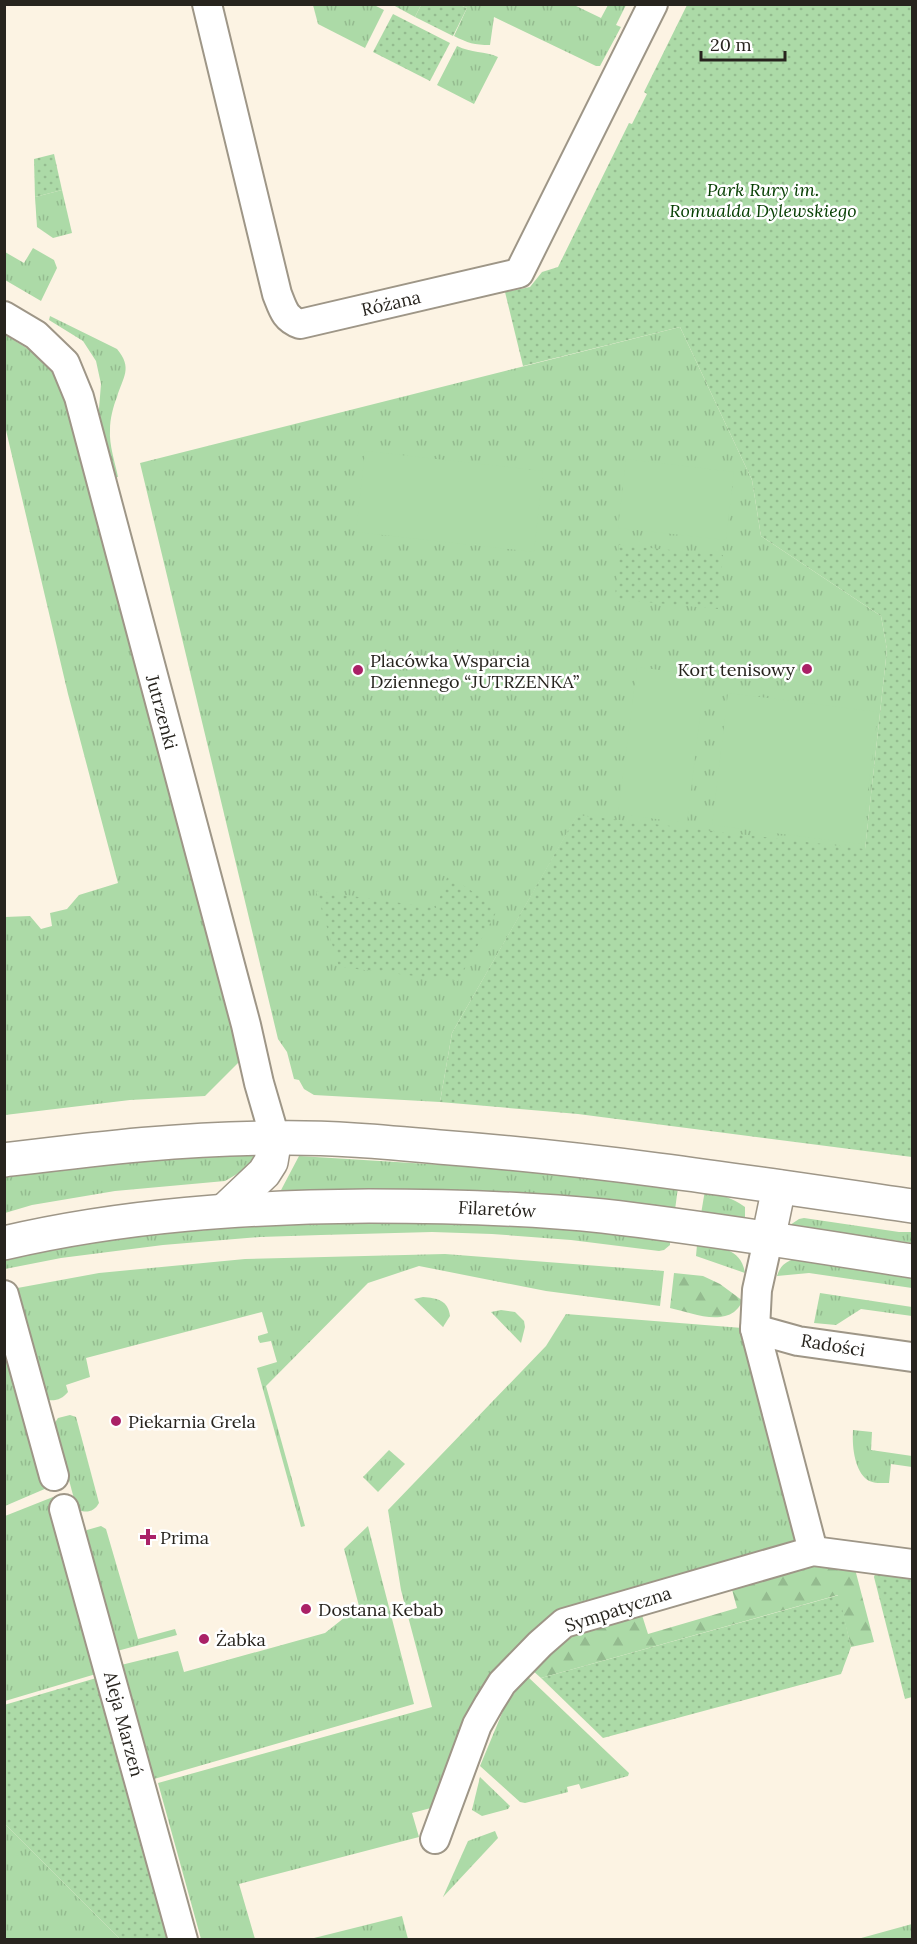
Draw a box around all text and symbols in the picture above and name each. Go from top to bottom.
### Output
scale bar [701,24,785,62]
text: 20 m [710,33,752,56]
park label: Park Rury im. Romualda Dylewskiego [669,178,857,222]
street label: Różana [359,285,423,321]
place label: Placówka Wsparcia Dziennego “JUTRZENKA” [370,649,579,693]
place label: Kort tenisowy [678,658,795,681]
marker: Kort tenisowy [800,662,814,676]
marker: Placówka Wsparcia Dziennego “JUTRZENKA” [351,663,365,677]
street label: Jutrzenki [141,671,183,752]
street label: Filaretów [457,1195,537,1223]
street label: Radości [799,1329,867,1361]
place label: Piekarnia Grela [128,1410,256,1433]
marker: Piekarnia Grela [109,1414,123,1428]
place label: Prima [160,1526,209,1549]
marker: Prima [141,1530,155,1544]
street label: Sympatyczna [562,1581,674,1637]
place label: Dostana Kebab [318,1598,444,1621]
marker: Dostana Kebab [299,1602,313,1616]
place label: Żabka [216,1628,266,1651]
marker: Żabka [197,1632,211,1646]
street label: Aleja Marzeń [99,1668,149,1779]

